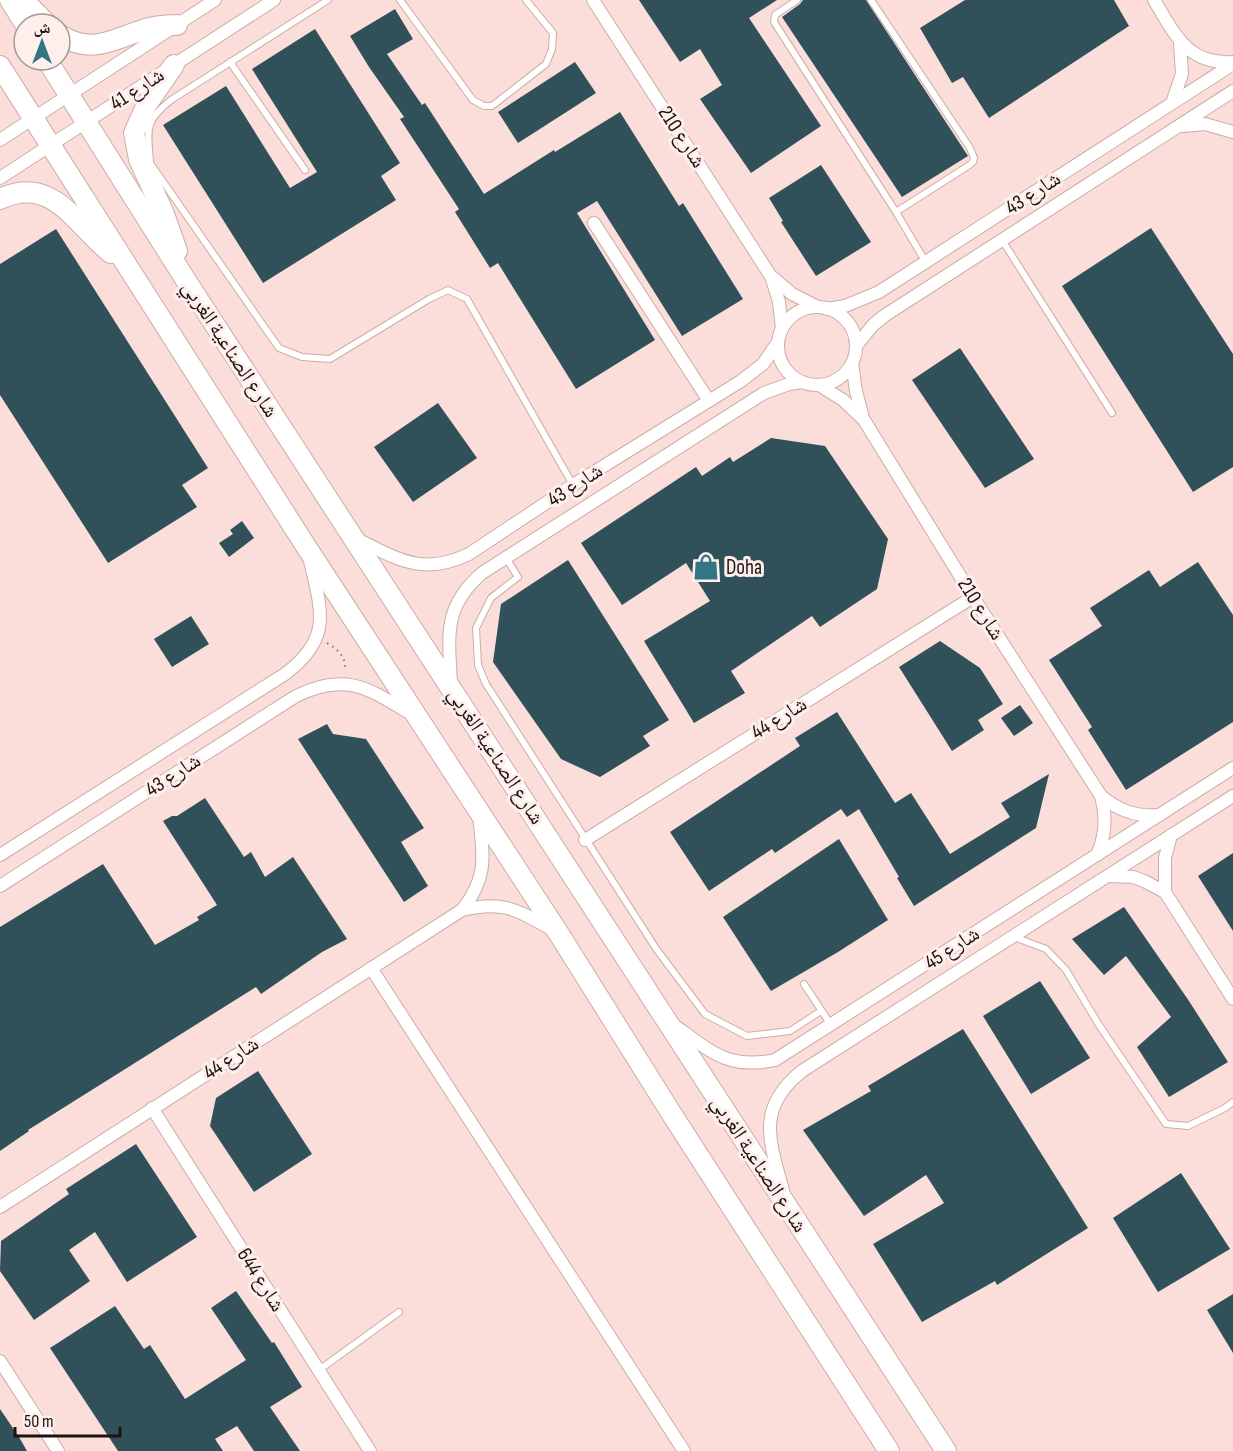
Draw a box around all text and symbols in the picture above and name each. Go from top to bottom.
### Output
north arrow [12,12,72,72]
text: ش [34,19,51,38]
street label: شارع 41 [105,62,169,116]
street label: شارع 210 [653,101,711,173]
street label: شارع 43 [1001,166,1065,220]
street label: شارع الصناعية الغربي [174,276,284,424]
street label: شارع 43 [543,458,607,512]
shop icon: Doha [691,552,721,582]
place label: Doha [726,555,762,580]
street label: شارع 210 [952,573,1010,645]
street label: شارع الصناعية الغربي [440,683,550,831]
street label: شارع 44 [747,691,811,745]
street label: شارع 43 [141,748,205,802]
street label: شارع 45 [920,921,984,975]
street label: شارع 44 [199,1031,263,1085]
street label: شارع الصناعية الغربي [703,1091,813,1239]
street label: شارع 644 [232,1243,290,1317]
scale bar [15,1400,120,1438]
text: 50 m [24,1411,54,1432]

